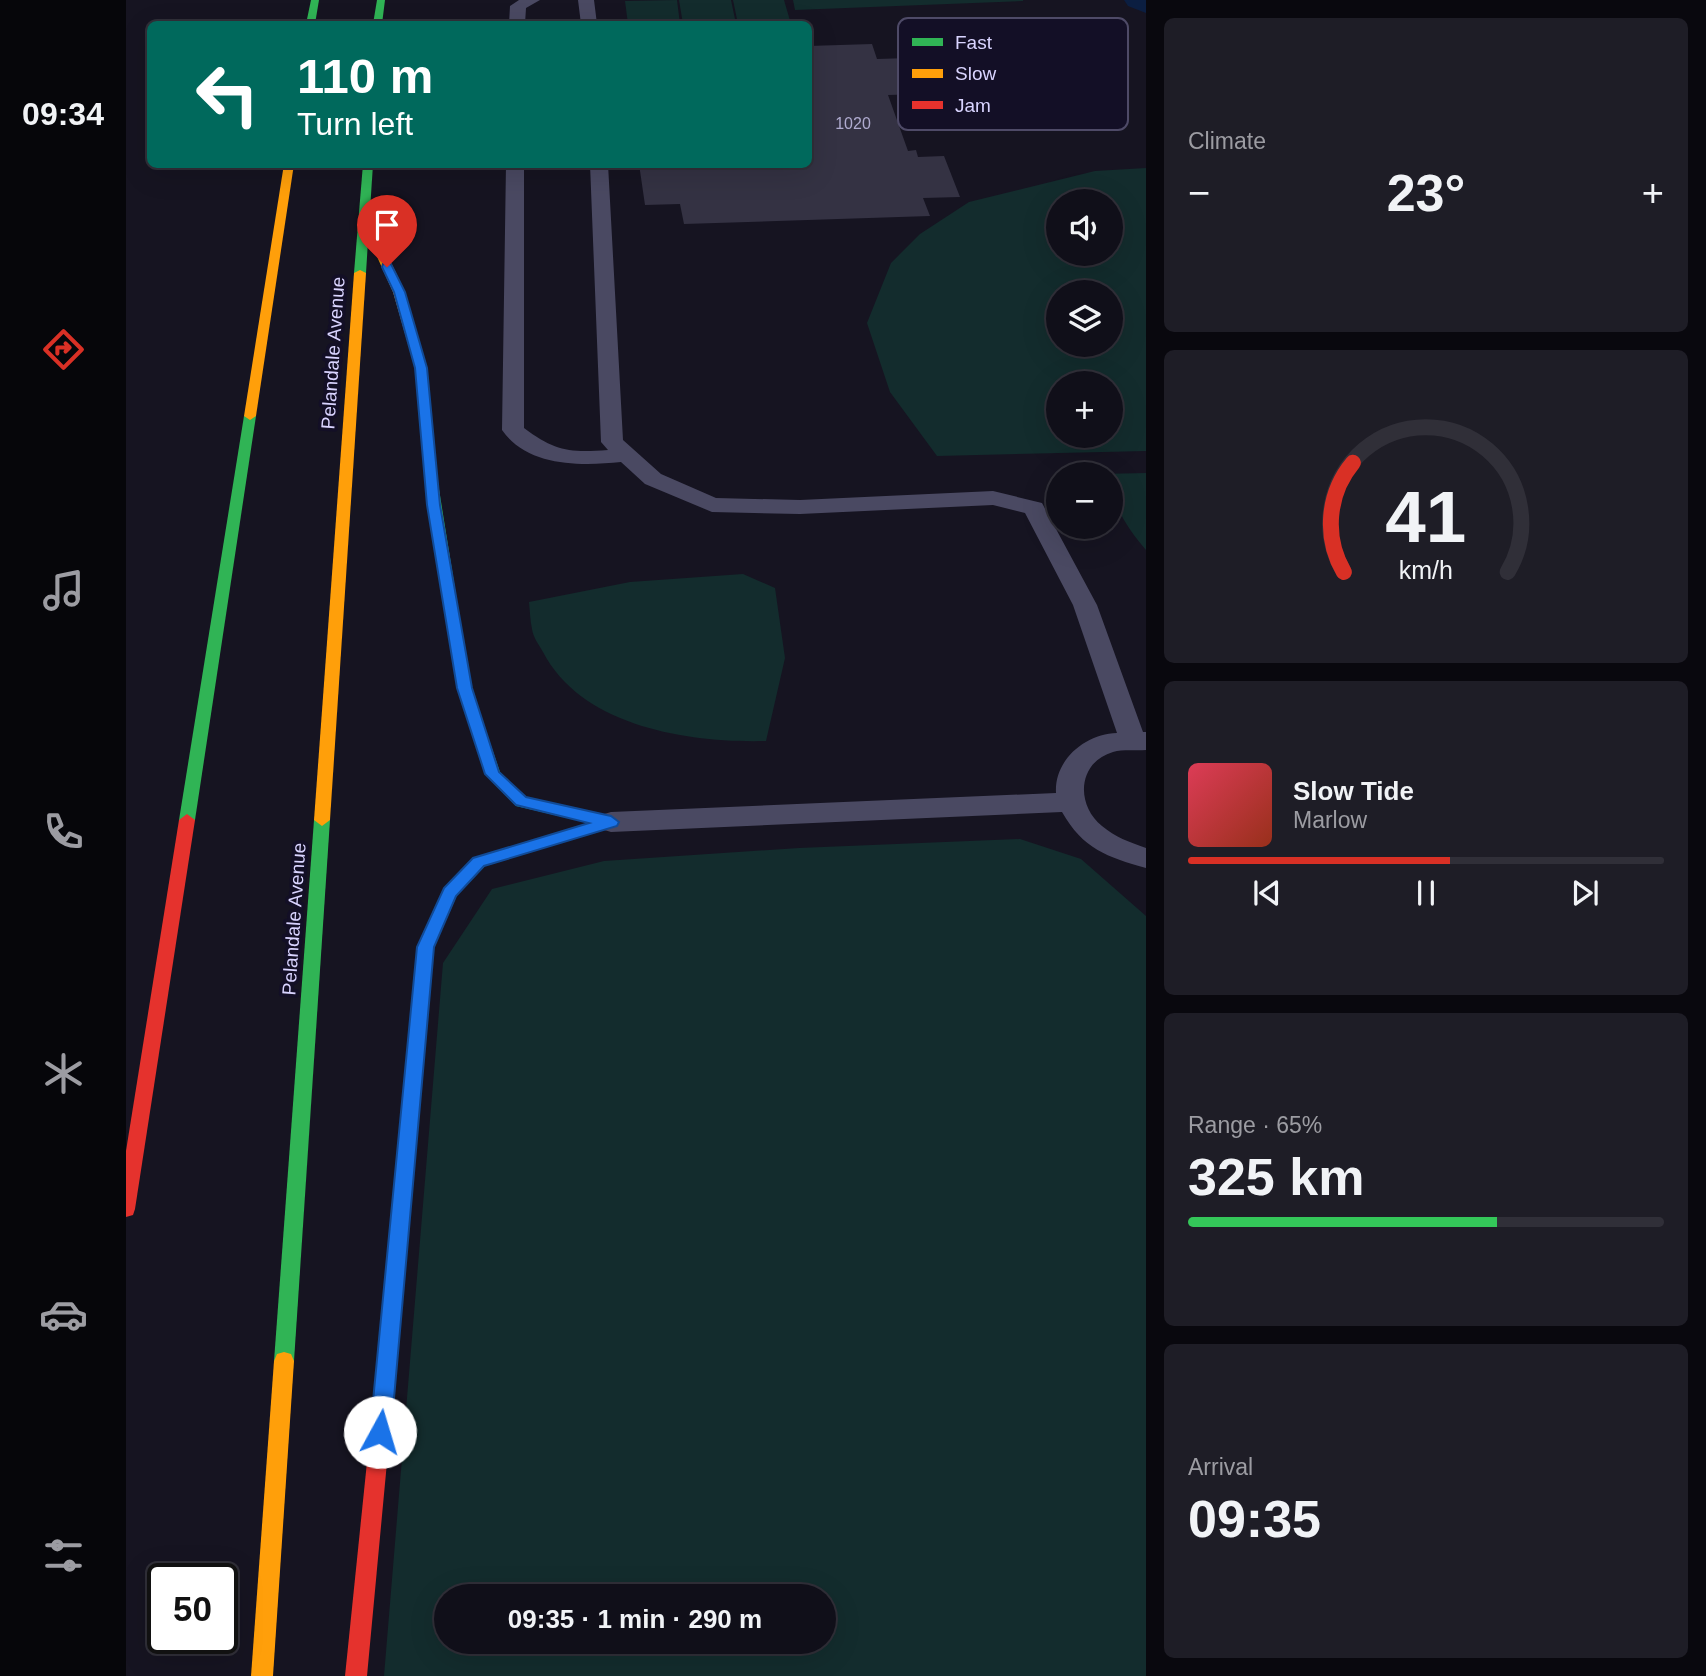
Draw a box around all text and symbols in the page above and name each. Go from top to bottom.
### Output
legend [898,18,1128,130]
text: Fast [955,32,993,53]
icon: left [182,49,273,140]
text: 110 m [297,49,433,103]
text: Slow [955,63,996,84]
text: Jam [955,95,991,116]
text: 09:34 [22,96,104,132]
text: Turn left [297,106,413,142]
house number: 1020 [835,115,871,132]
text: Climate [1188,128,1266,154]
text: 23° [1387,164,1465,222]
text: − [1188,172,1210,214]
text: + [1642,172,1664,214]
map controls [1046,189,1123,539]
button: sound [1046,189,1123,266]
pin [357,195,417,267]
icon: arrive [368,206,406,244]
street label: Pelandale Avenue [317,276,349,430]
button: layers [1046,280,1123,357]
icon: directions [39,325,88,374]
button: + [1046,371,1123,448]
button: − [1046,462,1123,539]
text: 41 [1386,477,1466,558]
text: km/h [1399,556,1453,584]
icon: music [39,566,88,615]
text: Slow Tide [1293,776,1414,806]
icon: phone [39,807,88,856]
text: Marlow [1293,807,1367,833]
street label: Pelandale Avenue [278,842,310,996]
icon: previous [1248,874,1286,912]
icon: pause [1407,874,1445,912]
icon: next [1566,874,1604,912]
icon: climate [39,1049,88,1098]
text: Range · 65% [1188,1112,1322,1138]
text: 325 km [1188,1148,1364,1206]
icon: car [39,1290,88,1339]
position arrow [343,1395,417,1469]
text: Arrival [1188,1454,1253,1480]
text: 09:35 [1188,1490,1321,1548]
icon: filters [39,1531,88,1580]
speed limit sign: 50 [147,1563,238,1654]
text: 09:35 · 1 min · 290 m [508,1604,762,1634]

